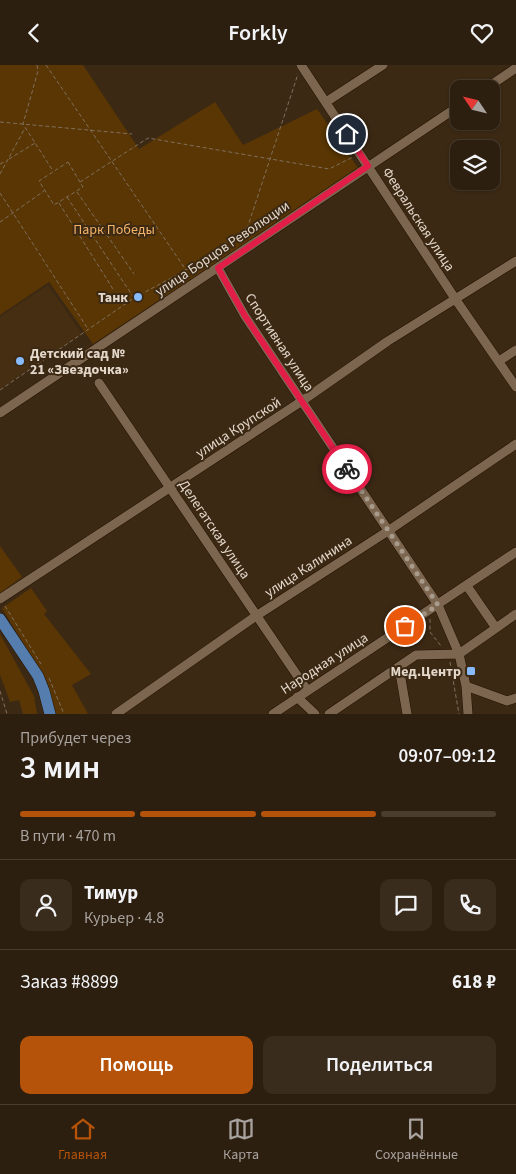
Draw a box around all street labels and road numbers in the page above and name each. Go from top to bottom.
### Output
street label: Февральская улица [377,164,459,275]
street label: улица Борцов Революции [151,196,294,302]
street label: Спортивная улица [240,289,319,396]
street label: улица Крупской [192,393,285,463]
street label: Делегатская улица [174,476,255,583]
street label: улица Калинина [261,531,356,603]
street label: Народная улица [277,628,372,700]

